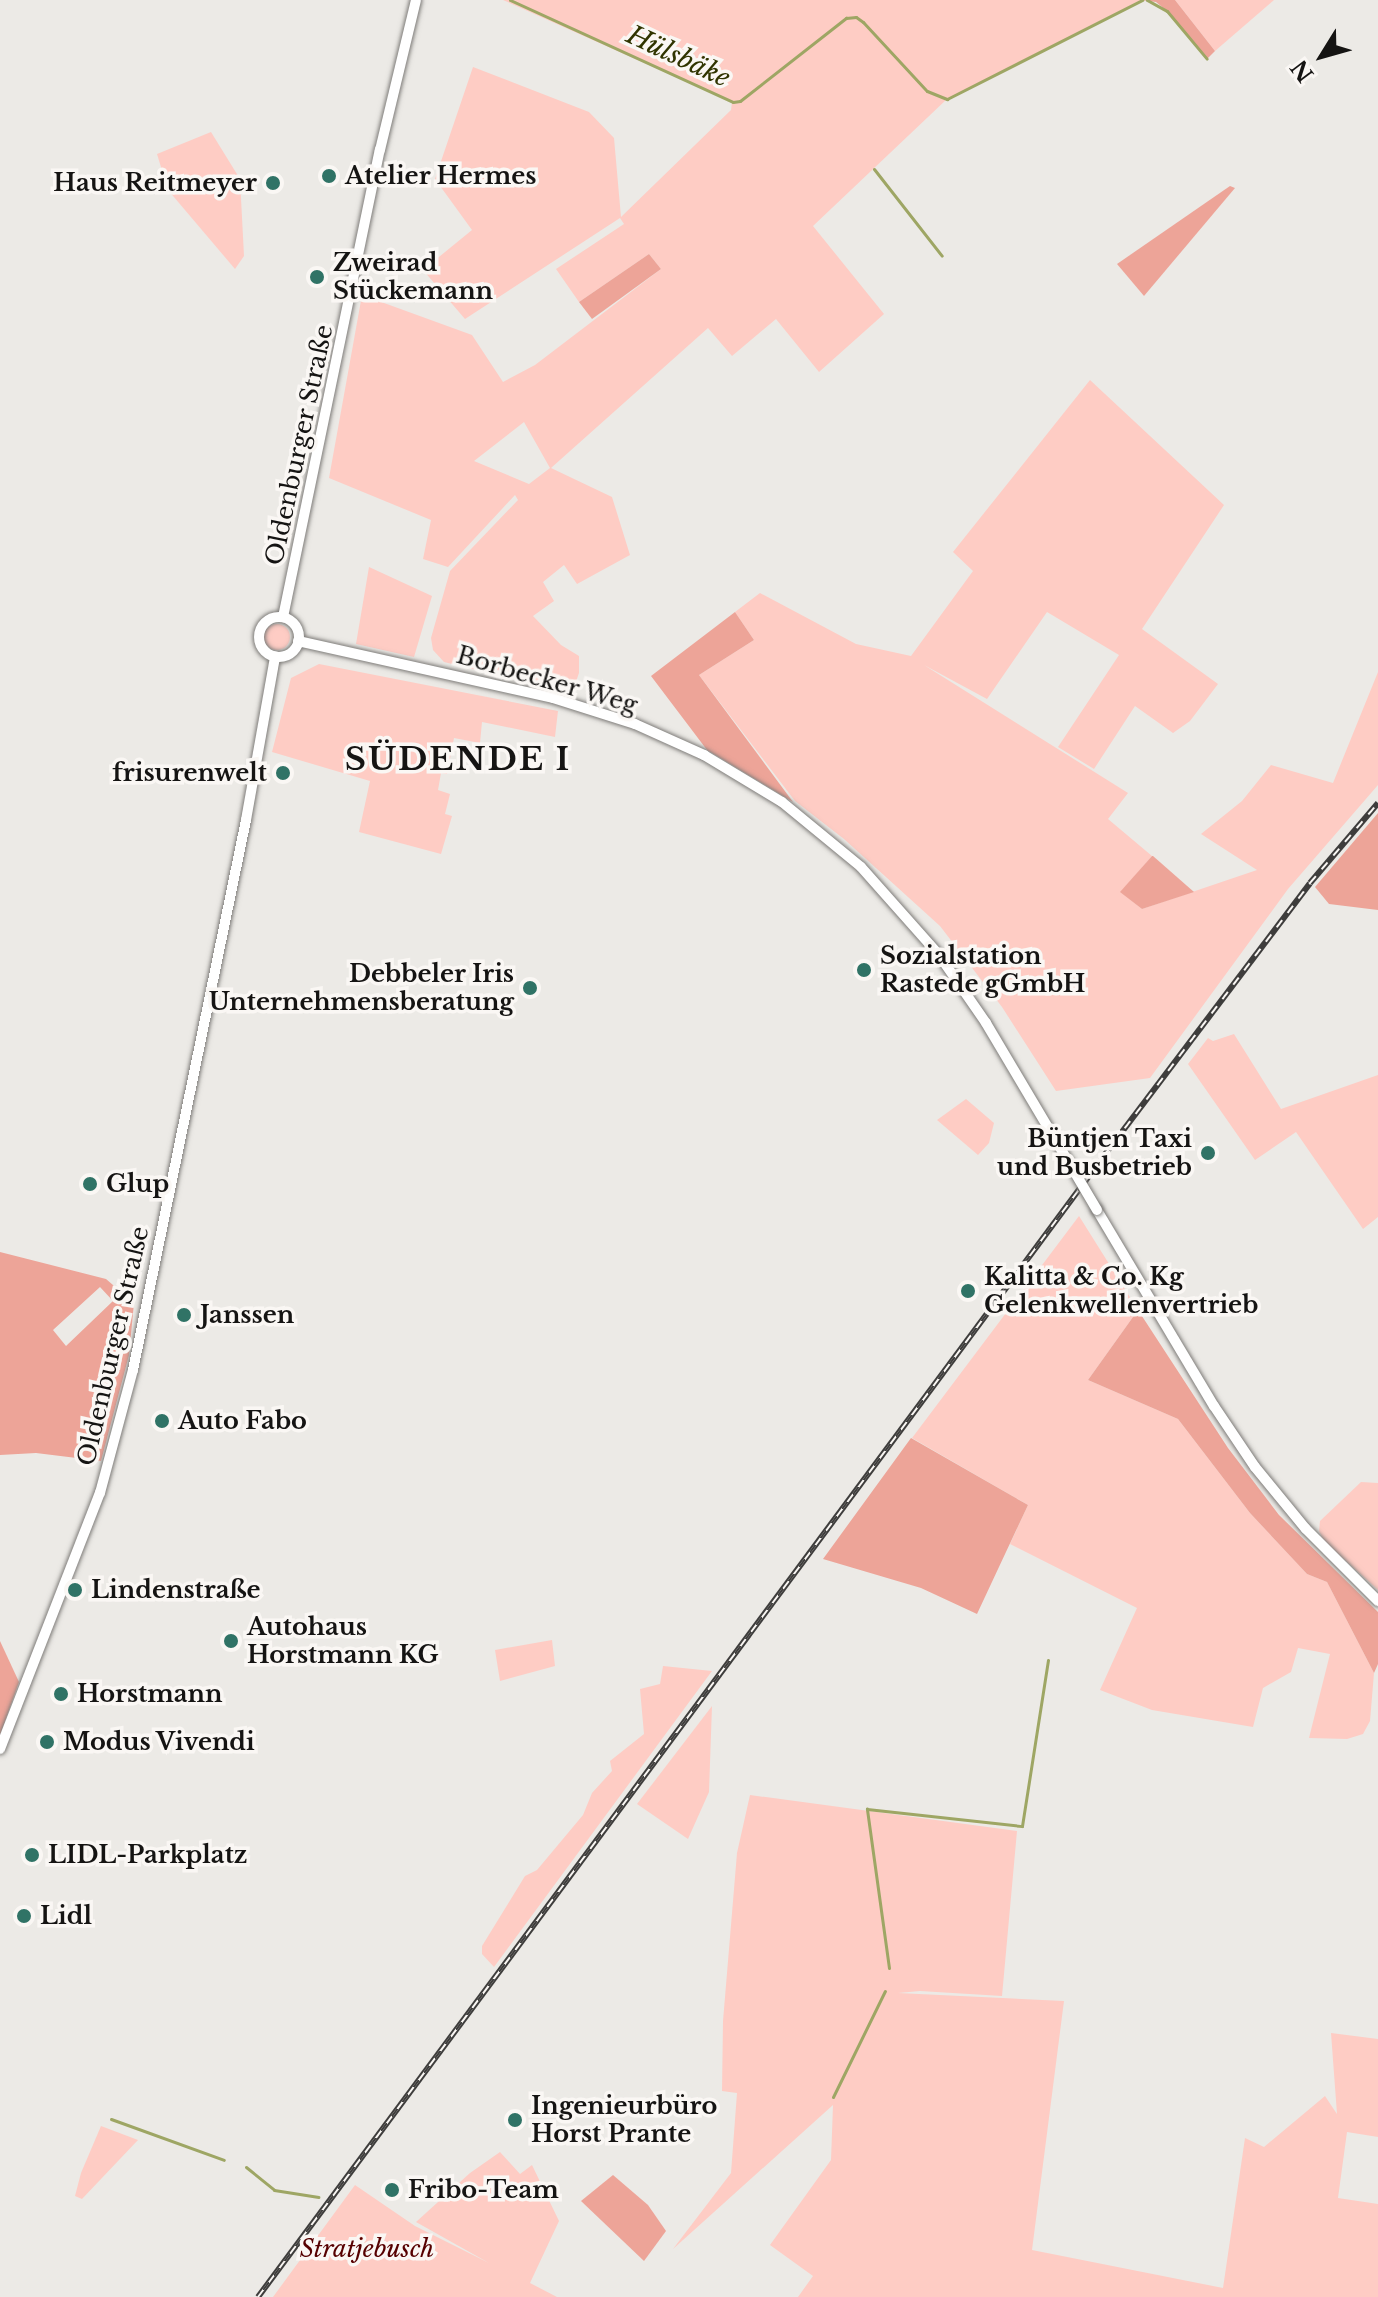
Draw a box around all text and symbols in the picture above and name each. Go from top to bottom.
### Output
north arrow [1282,16,1362,96]
water label: Hülsbäke [621,20,735,94]
text: N [1285,54,1319,87]
place label: Atelier Hermes [345,162,537,190]
marker: Atelier Hermes [320,167,338,185]
place label: Haus Reitmeyer [53,169,257,197]
marker: Haus Reitmeyer [264,174,282,192]
place label: Zweirad Stückemann [333,249,493,305]
marker: Zweirad Stückemann [308,268,326,286]
street label: Oldenburger Straße [259,322,339,568]
street label: Borbecker Weg [453,640,641,720]
district label: SÜDENDE I [345,740,571,778]
place label: frisurenwelt [112,759,267,787]
marker: frisurenwelt [274,764,292,782]
place label: Sozialstation Rastede gGmbH [880,942,1085,998]
place label: Debbeler Iris Unternehmensberatung [209,960,514,1016]
marker: Sozialstation Rastede gGmbH [855,961,873,979]
marker: Debbeler Iris Unternehmensberatung [521,979,539,997]
place label: Büntjen Taxi und Busbetrieb [997,1125,1192,1181]
marker: Büntjen Taxi und Busbetrieb [1199,1144,1217,1162]
place label: Glup [106,1170,169,1198]
marker: Glup [81,1175,99,1193]
street label: Oldenburger Straße [71,1223,155,1469]
place label: Kalitta & Co. Kg Gelenkwellenvertrieb [984,1263,1258,1319]
marker: Kalitta & Co. Kg Gelenkwellenvertrieb [959,1282,977,1300]
place label: Janssen [200,1301,294,1329]
marker: Janssen [175,1306,193,1324]
place label: Auto Fabo [178,1407,307,1435]
marker: Auto Fabo [153,1412,171,1430]
place label: Lindenstraße [91,1576,261,1604]
marker: Lindenstraße [66,1581,84,1599]
place label: Autohaus Horstmann KG [247,1613,438,1669]
marker: Autohaus Horstmann KG [222,1632,240,1650]
place label: Horstmann [77,1680,222,1708]
marker: Horstmann [52,1685,70,1703]
place label: Modus Vivendi [63,1728,256,1756]
marker: Modus Vivendi [38,1733,56,1751]
place label: LIDL-Parkplatz [48,1841,247,1869]
marker: LIDL-Parkplatz [23,1846,41,1864]
place label: Lidl [40,1902,92,1930]
marker: Lidl [15,1907,33,1925]
place label: Ingenieurbüro Horst Prante [531,2092,717,2148]
marker: Ingenieurbüro Horst Prante [506,2111,524,2129]
place label: Fribo-Team [408,2176,559,2204]
marker: Fribo-Team [383,2181,401,2199]
park label: Stratjebusch [300,2235,434,2263]

